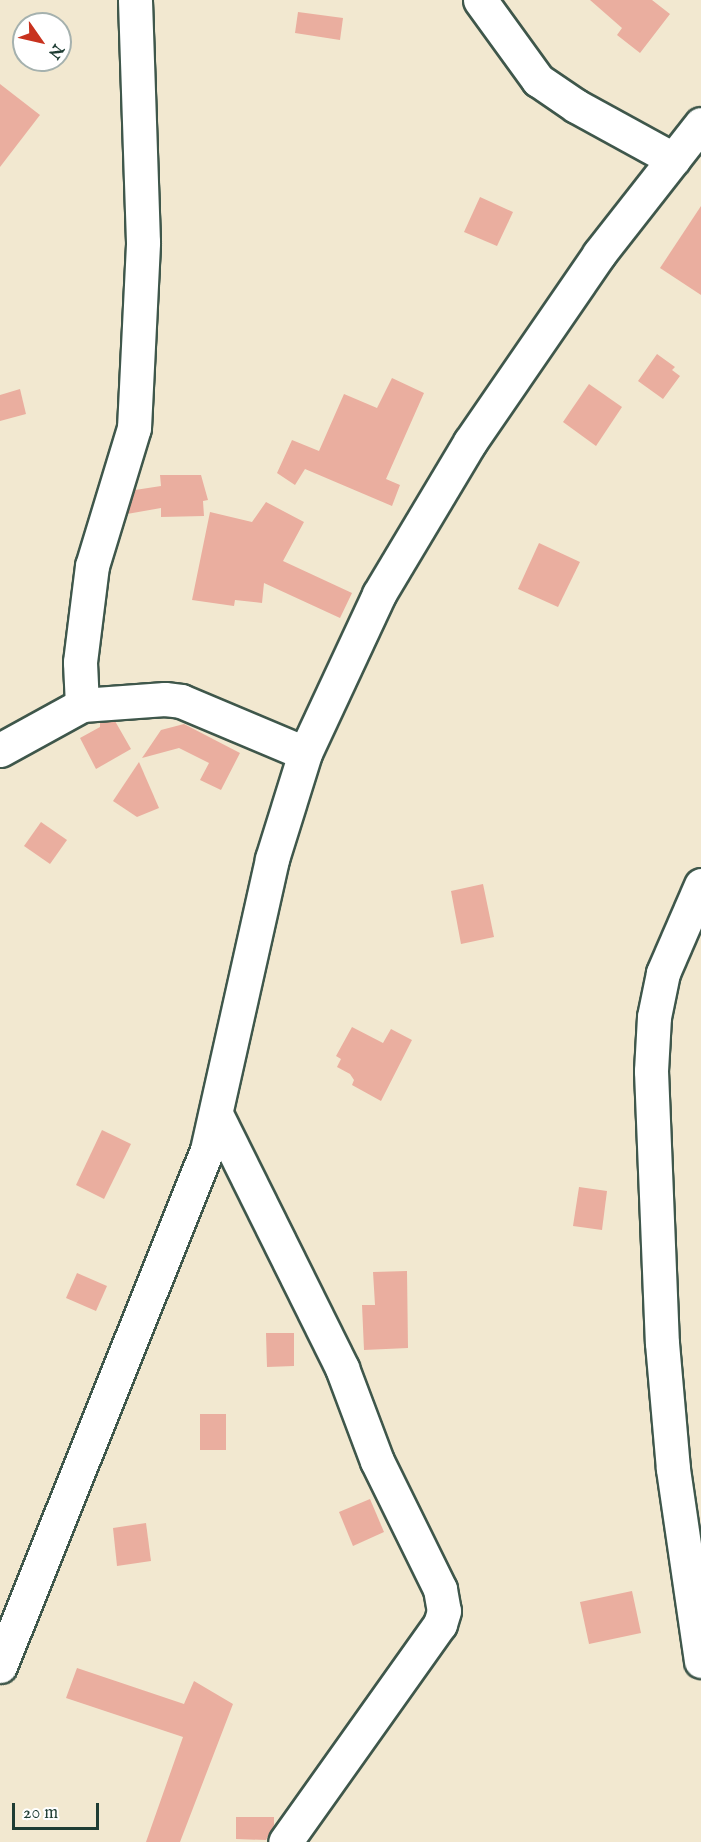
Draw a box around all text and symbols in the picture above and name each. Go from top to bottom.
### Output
north arrow [12,12,72,72]
text: N [43,40,67,62]
scale bar [15,1791,102,1829]
text: 20 m [23,1802,58,1825]

